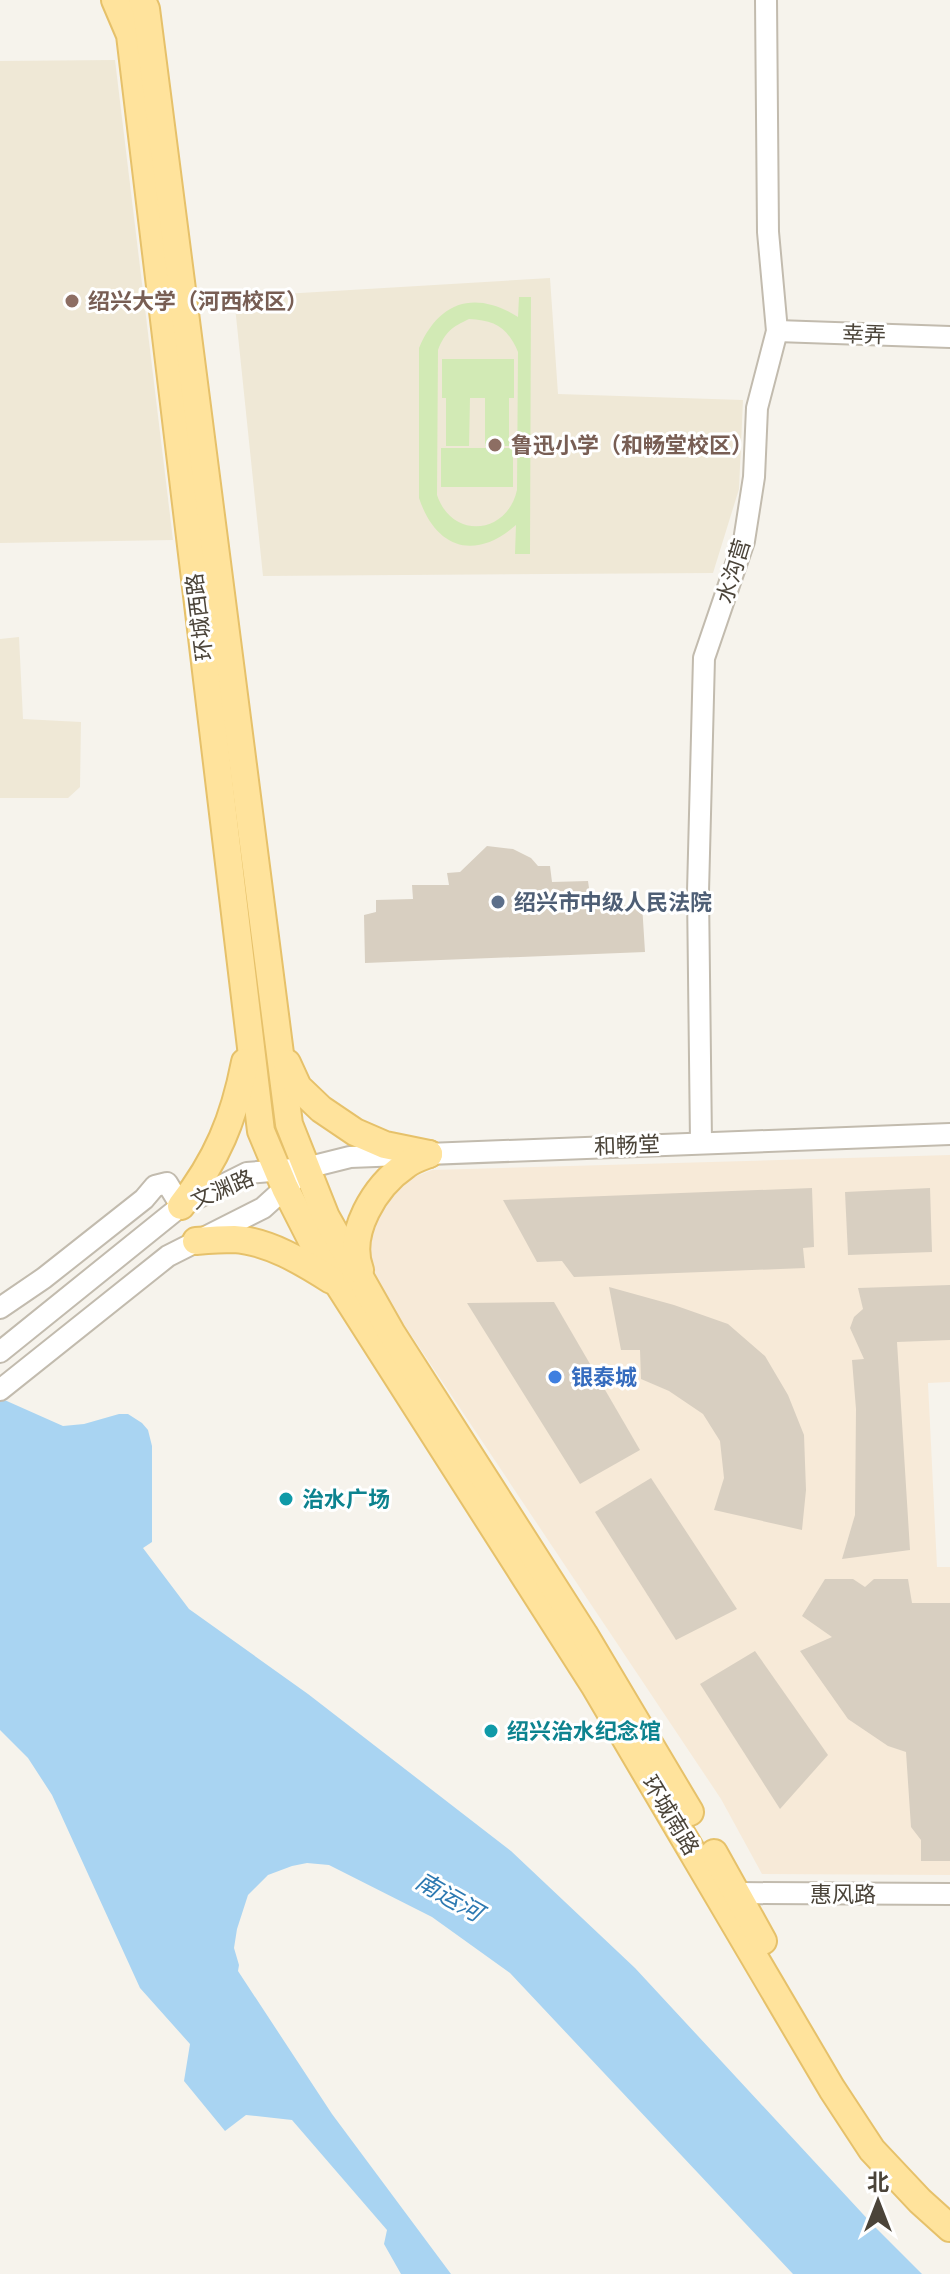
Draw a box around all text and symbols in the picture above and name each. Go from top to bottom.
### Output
place label: 绍兴大学（河西校区） [88,287,308,317]
marker: 绍兴大学（河西校区） [63,292,81,310]
street label: 幸弄 [841,319,886,351]
place label: 鲁迅小学（和畅堂校区） [511,431,753,461]
marker: 鲁迅小学（和畅堂校区） [486,436,504,454]
street label: 水沟营 [710,535,758,607]
street label: 环城西路 [180,571,220,662]
place label: 绍兴市中级人民法院 [514,888,712,918]
marker: 绍兴市中级人民法院 [489,893,507,911]
street label: 和畅堂 [594,1130,661,1162]
street label: 文渊路 [186,1163,259,1217]
place label: 银泰城 [571,1363,637,1393]
marker: 银泰城 [546,1368,564,1386]
place label: 治水广场 [302,1485,390,1515]
marker: 治水广场 [277,1490,295,1508]
place label: 绍兴治水纪念馆 [507,1717,661,1747]
marker: 绍兴治水纪念馆 [482,1722,500,1740]
street label: 环城南路 [635,1770,706,1861]
water label: 南运河 [410,1865,492,1931]
street label: 惠风路 [810,1880,876,1910]
north arrow [838,2162,918,2242]
text: 北 [867,2168,889,2198]

